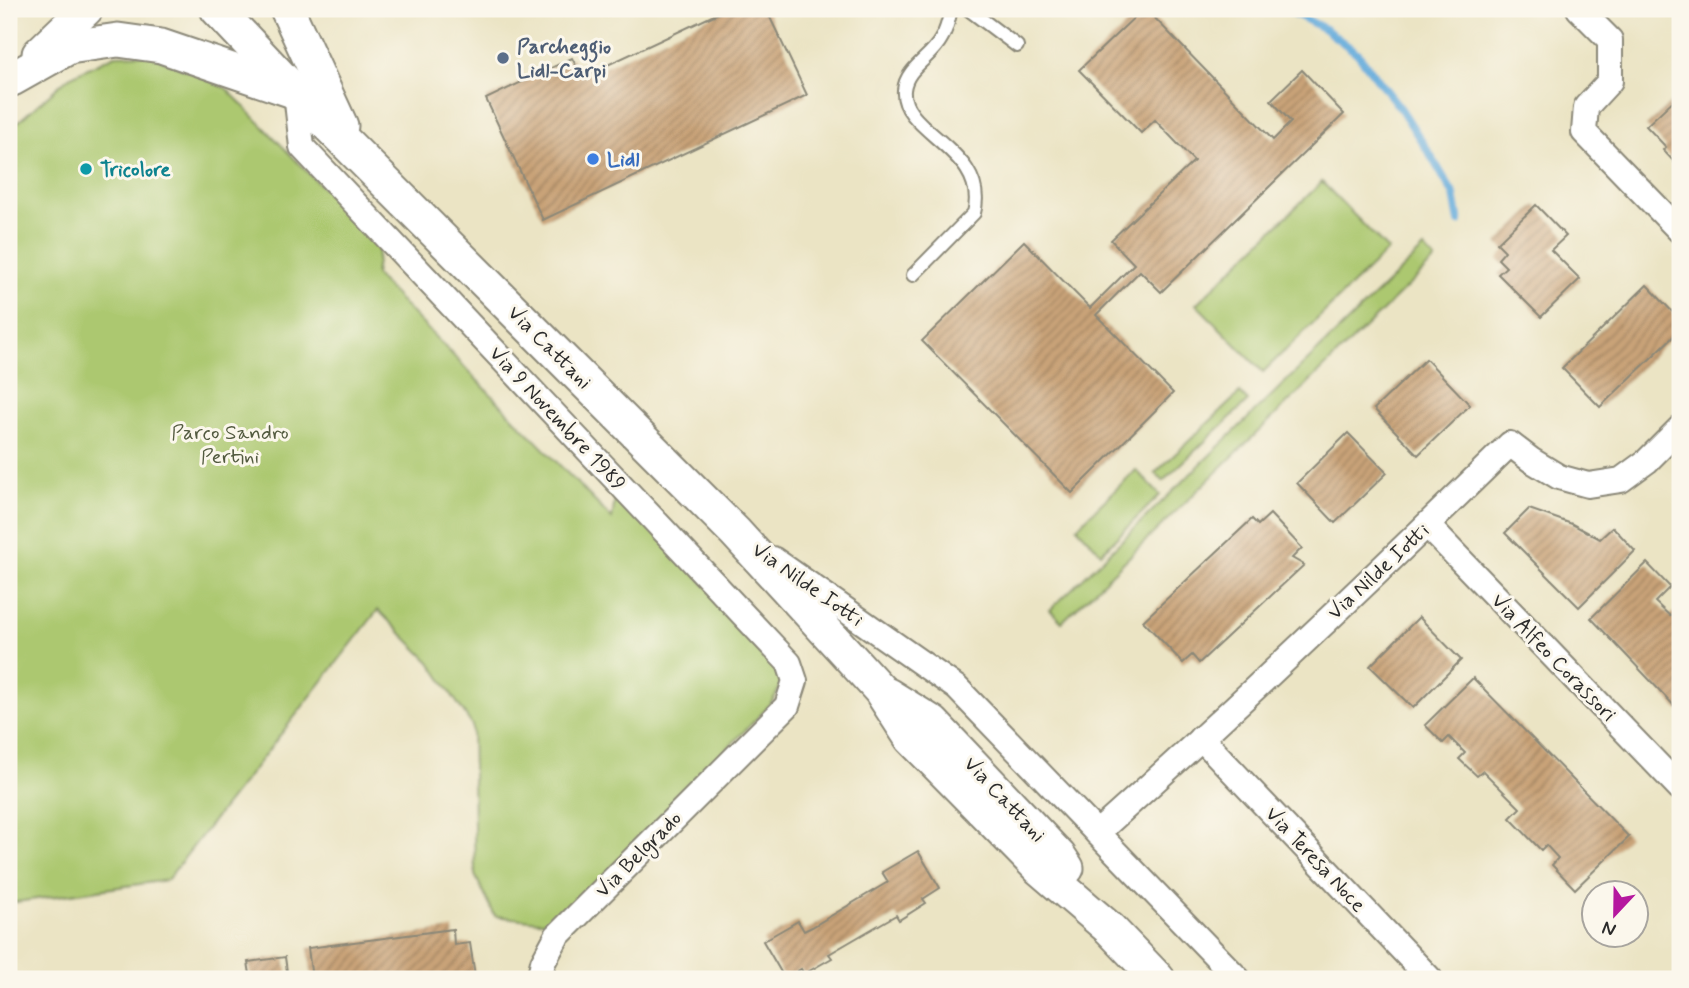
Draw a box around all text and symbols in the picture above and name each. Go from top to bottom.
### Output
place label: Parcheggio Lidl-Carpi [517,33,611,85]
marker: Parcheggio Lidl-Carpi [495,50,511,66]
place label: Lidl [607,146,639,174]
marker: Lidl [585,151,601,167]
place label: Tricolore [100,156,171,184]
marker: Tricolore [78,161,94,177]
street label: Via Cattani [501,299,598,396]
street label: Via 9 Novembre 1989 [483,340,632,497]
park label: Parco Sandro Pertini [171,419,289,471]
street label: Via Nilde Iotti [1321,517,1436,626]
street label: Via Nilde Iotti [746,536,869,634]
street label: Via Alfeo Corassori [1485,587,1622,728]
street label: Via Cattani [957,750,1051,849]
street label: Via Teresa Noce [1259,800,1372,919]
street label: Via Belgrado [589,805,689,905]
north arrow [1580,880,1650,950]
text: N [1599,914,1620,942]

